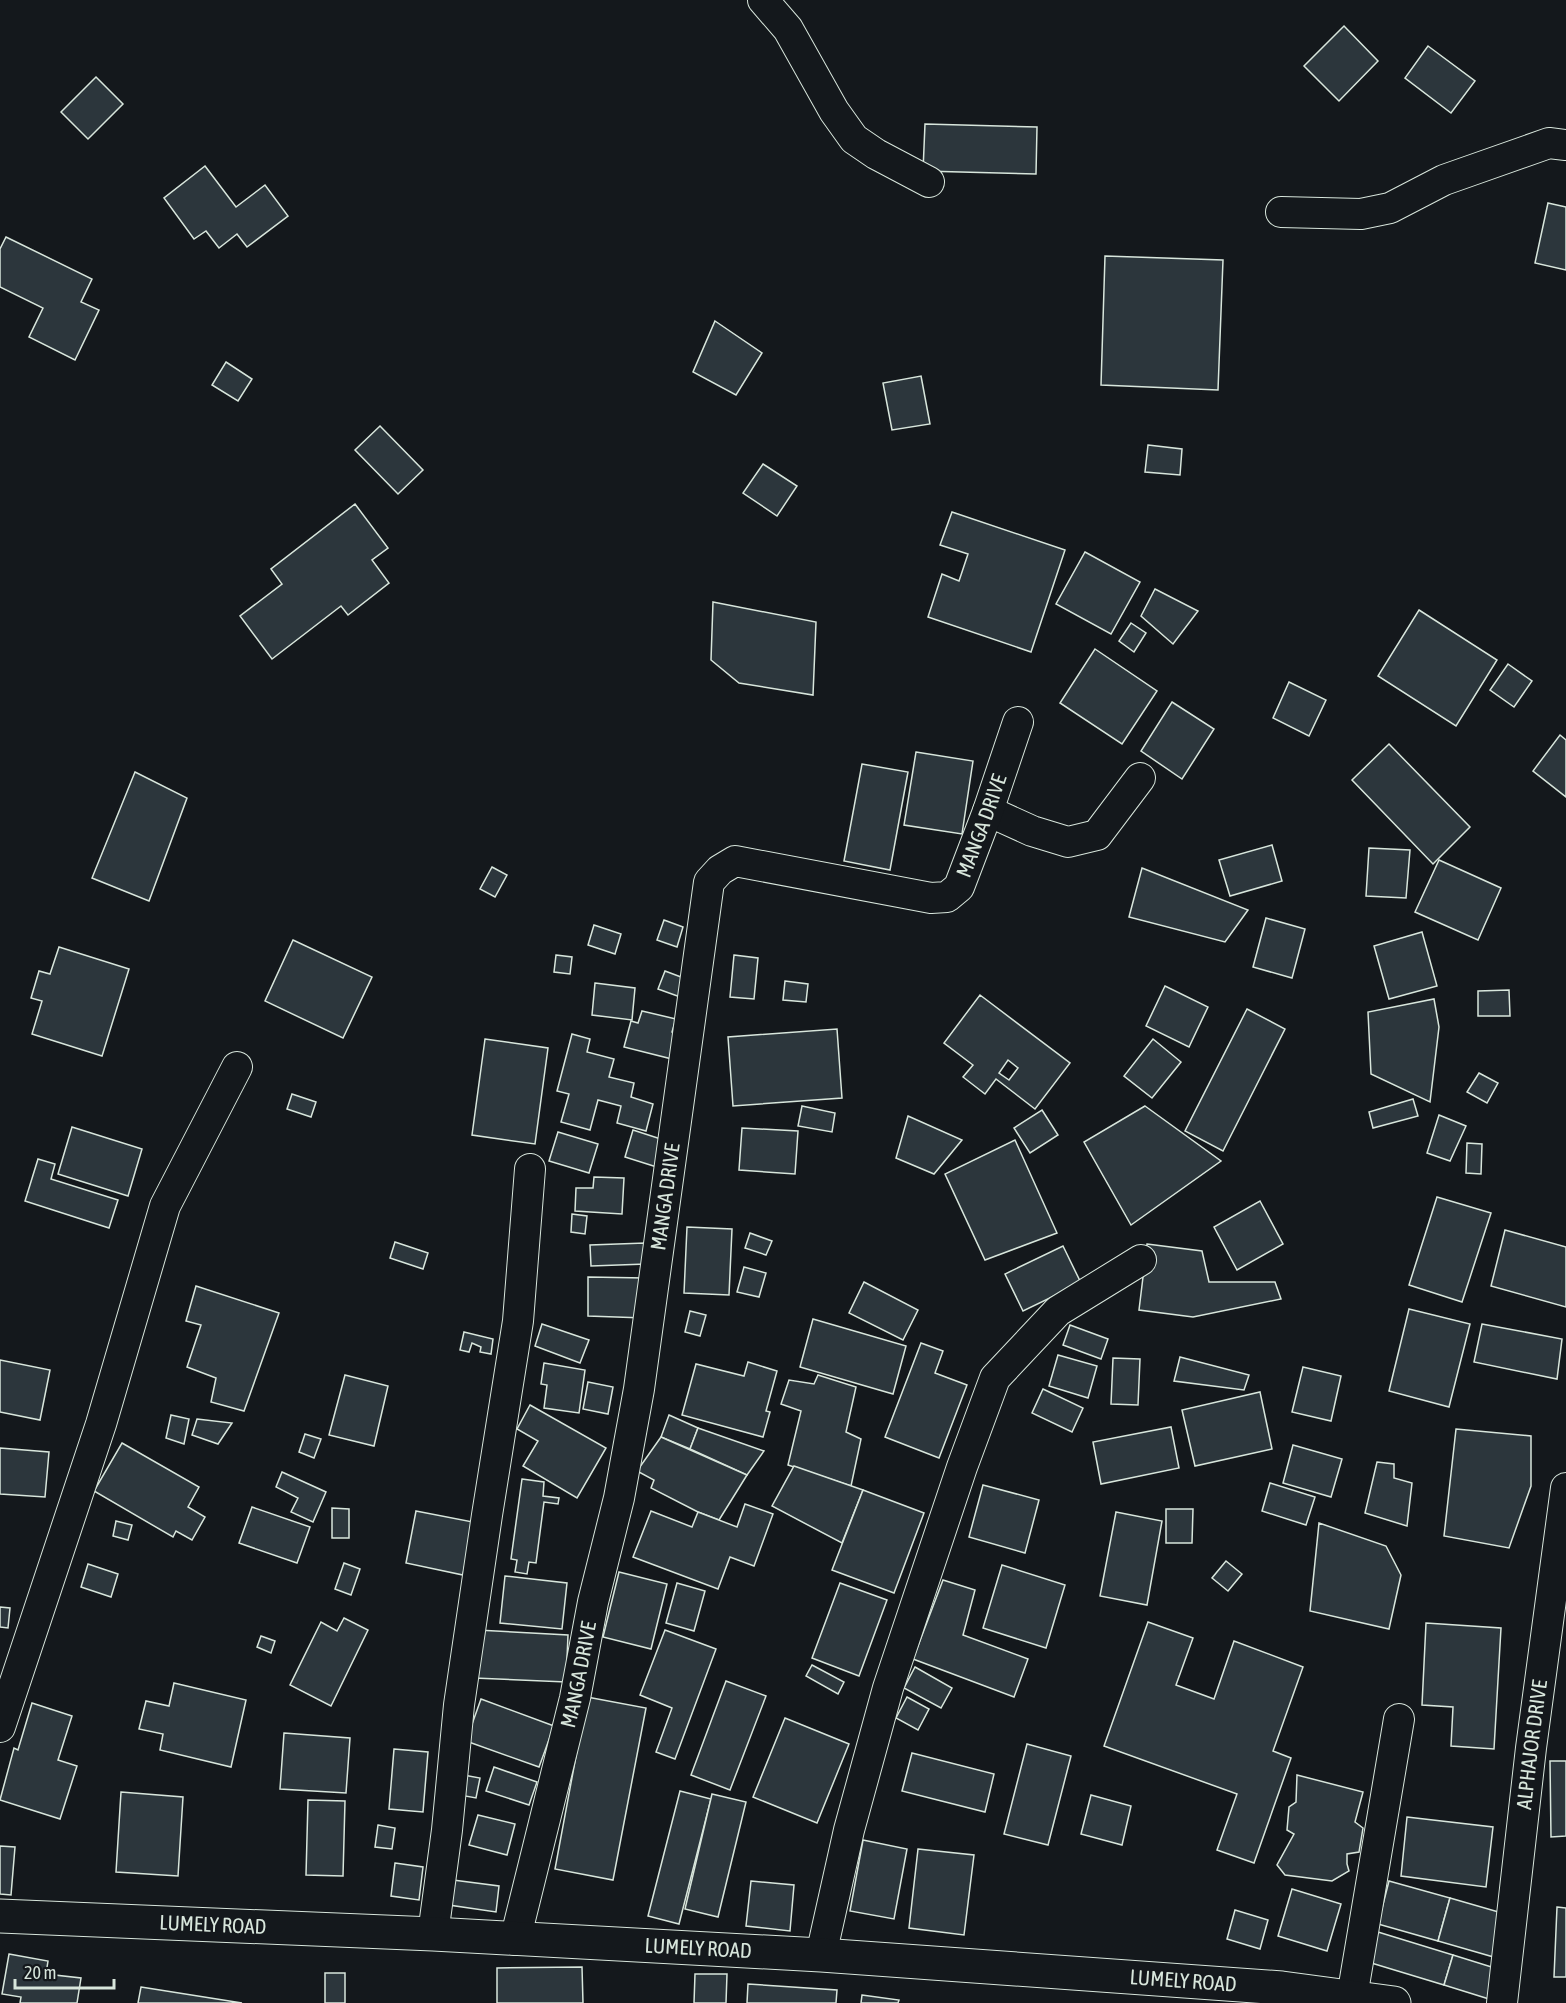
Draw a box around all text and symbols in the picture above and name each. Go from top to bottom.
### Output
street label: MANGA DRIVE [951,771,1011,880]
street label: MANGA DRIVE [645,1142,684,1252]
street label: MANGA DRIVE [555,1619,600,1730]
street label: ALPHAJOR DRIVE [1511,1678,1551,1811]
street label: LUMELY ROAD [159,1910,267,1938]
street label: LUMELY ROAD [644,1932,752,1962]
scale bar [15,1952,114,1990]
text: 20 m [24,1962,56,1983]
street label: LUMELY ROAD [1129,1964,1237,1996]

